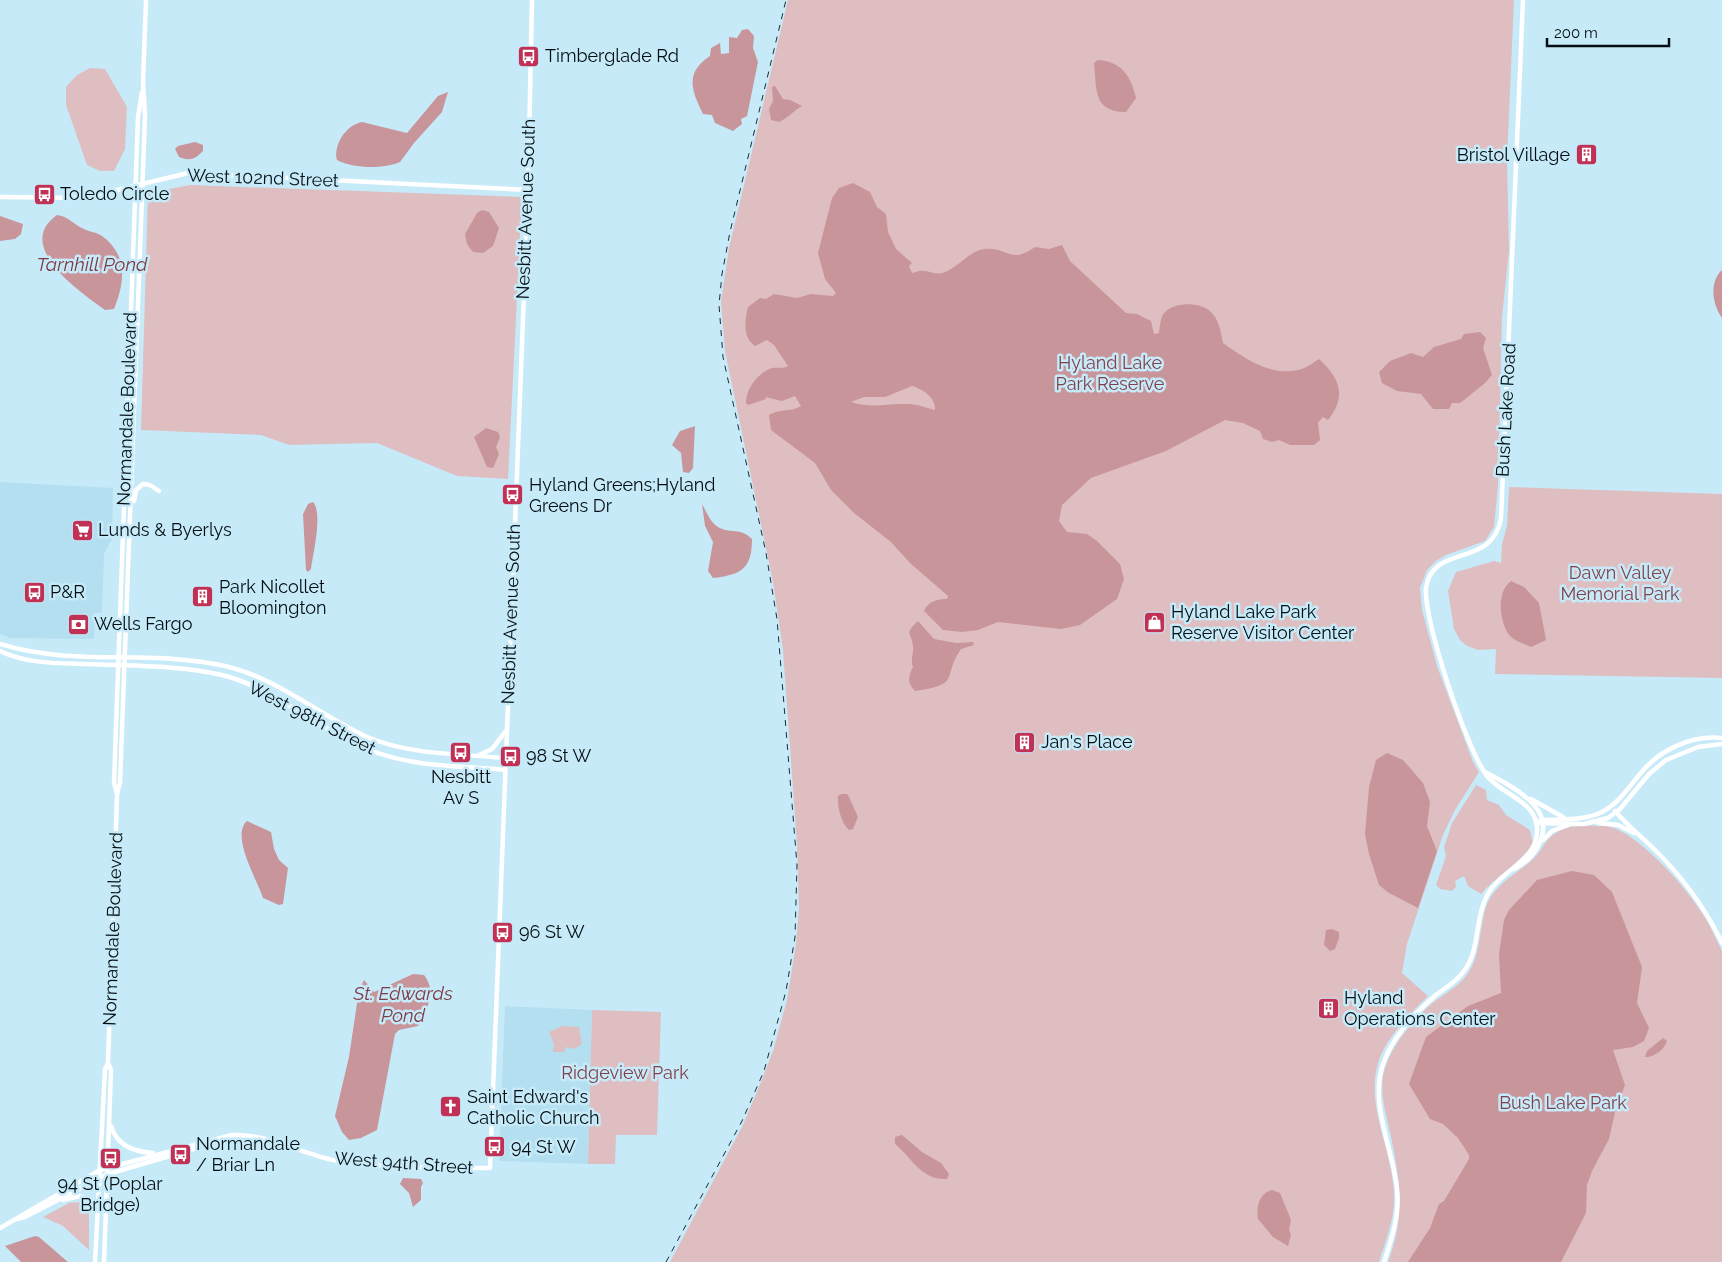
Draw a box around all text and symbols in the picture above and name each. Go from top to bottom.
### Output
scale bar [1547,15,1670,47]
text: 200 m [1554,24,1598,42]
bus stop icon: Timberglade Rd [517,44,541,68]
place label: Timberglade Rd [545,45,679,66]
street label: Nesbitt Avenue South [512,118,539,300]
building icon: Bristol Village [1574,143,1598,167]
place label: Bristol Village [1457,144,1570,165]
street label: West 102nd Street [187,164,339,191]
bus stop icon: Toledo Circle [32,182,56,206]
place label: Toledo Circle [60,183,170,204]
water label: Tarnhill Pond [37,253,148,275]
street label: Normandale Boulevard [113,312,140,506]
street label: Bush Lake Road [1492,342,1519,478]
park label: Hyland Lake Park Reserve [1056,352,1165,394]
place label: Hyland Greens;Hyland Greens Dr [529,474,715,516]
bus stop icon: Hyland Greens;Hyland Greens Dr [501,483,525,507]
supermarket icon: Lunds & Byerlys [70,518,94,542]
place label: Lunds & Byerlys [98,519,232,540]
street label: Nesbitt Avenue South [497,523,524,705]
park label: Dawn Valley Memorial Park [1560,562,1680,604]
place label: Park Nicollet Bloomington [219,576,326,618]
bus stop icon: P&R [22,580,46,604]
place label: P&R [50,581,85,602]
building icon: Park Nicollet Bloomington [191,585,215,609]
place label: Hyland Lake Park Reserve Visitor Center [1171,601,1355,643]
shop icon: Hyland Lake Park Reserve Visitor Center [1143,610,1167,634]
bank icon: Wells Fargo [66,612,90,636]
place label: Wells Fargo [94,613,193,634]
street label: West 98th Street [245,676,379,759]
building icon: Jan's Place [1013,730,1037,754]
place label: Jan's Place [1041,731,1133,752]
bus stop icon: Nesbitt Av S [449,740,473,764]
bus stop icon: 98 St W [498,744,522,768]
place label: 98 St W [526,745,592,766]
place label: Nesbitt Av S [431,766,491,808]
street label: Normandale Boulevard [99,832,126,1026]
bus stop icon: 96 St W [491,920,515,944]
place label: 96 St W [519,921,585,942]
water label: St. Edwards Pond [352,982,453,1026]
place label: Hyland Operations Center [1344,987,1496,1029]
building icon: Hyland Operations Center [1316,996,1340,1020]
park label: Ridgeview Park [561,1062,689,1083]
place label: Saint Edward's Catholic Church [467,1086,600,1128]
park label: Bush Lake Park [1499,1092,1627,1113]
church icon: Saint Edward's Catholic Church [439,1095,463,1119]
place label: Normandale / Briar Ln [196,1133,301,1175]
bus stop icon: 94 St W [483,1135,507,1159]
place label: 94 St W [511,1136,576,1157]
bus stop icon: Normandale / Briar Ln [168,1142,192,1166]
bus stop icon: 94 St (Poplar Bridge) [98,1147,122,1171]
street label: West 94th Street [334,1147,474,1178]
place label: 94 St (Poplar Bridge) [57,1173,163,1215]

